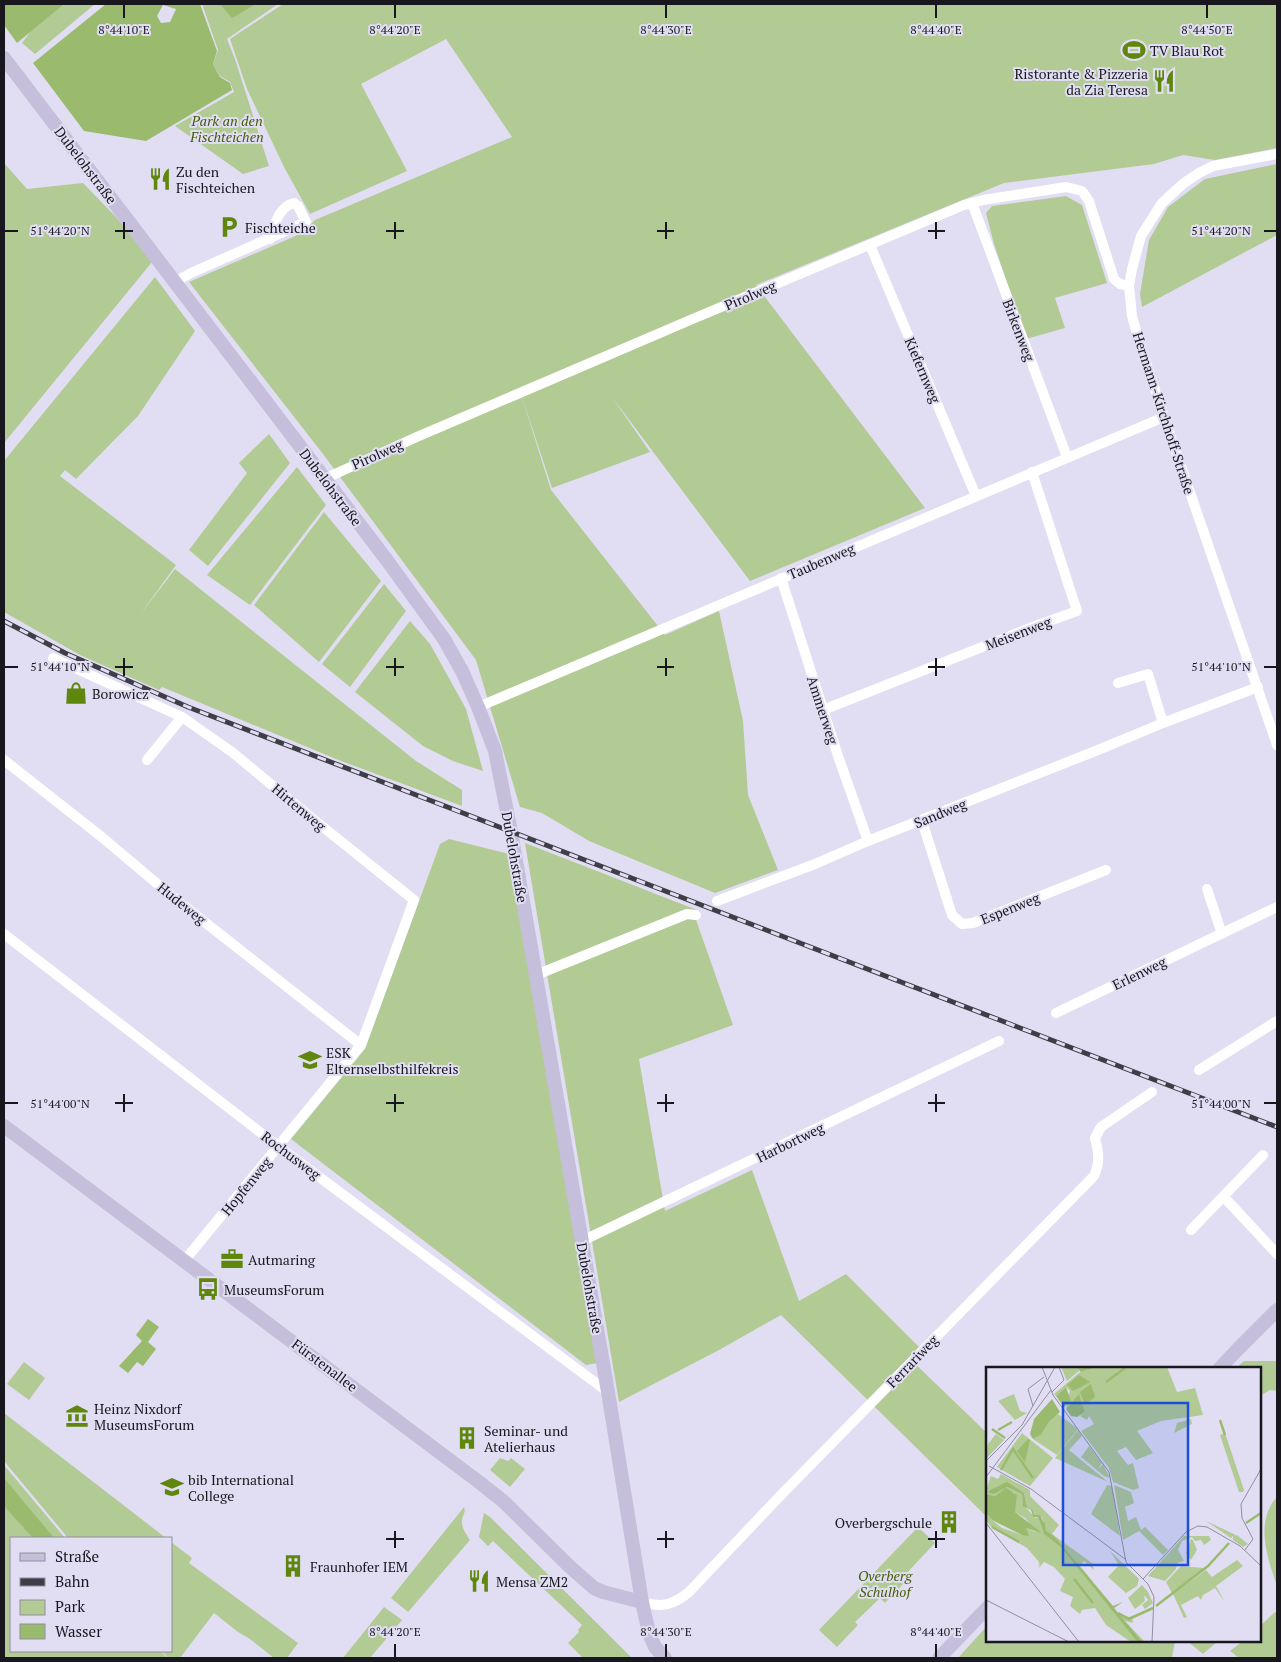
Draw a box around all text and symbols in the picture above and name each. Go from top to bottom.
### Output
text: 8°44'10"E [98,22,150,37]
text: 8°44'20"E [369,22,421,37]
text: 8°44'30"E [640,22,692,37]
text: 8°44'40"E [910,22,962,37]
text: 8°44'50"E [1181,22,1233,37]
sports icon: TV Blau Rot [1121,37,1147,63]
place label: TV Blau Rot [1150,41,1225,60]
place label: Ristorante & Pizzeria da Zia Teresa [1014,64,1148,99]
restaurant icon: Ristorante & Pizzeria da Zia Teresa [1151,68,1177,94]
park label: Park an den Fischteichen [189,111,264,146]
street label: Dubelohstraße [51,122,121,208]
place label: Zu den Fischteichen [176,162,256,197]
restaurant icon: Zu den Fischteichen [147,166,173,192]
parking icon: Fischteiche [216,214,242,240]
place label: Fischteiche [245,218,316,237]
text: 51°44'20"N [30,223,90,238]
text: 51°44'20"N [1191,223,1251,238]
street label: Pirolweg [721,275,779,314]
street label: Birkenweg [998,296,1040,364]
street label: Hermann-Kirchhoff-Straße [1129,329,1199,497]
street label: Kiefernweg [901,334,946,407]
street label: Pirolweg [348,434,406,474]
street label: Dubelohstraße [296,444,366,530]
street label: Taubenweg [785,538,858,584]
street label: Meisenweg [982,611,1054,654]
text: 51°44'10"N [30,659,90,674]
text: 51°44'10"N [1191,659,1251,674]
street label: Ammerweg [803,673,843,747]
shop icon: Borowicz [63,680,89,706]
place label: Borowicz [92,684,149,703]
street label: Hirtenweg [268,779,330,836]
street label: Sandweg [911,794,970,832]
street label: Dubelohstraße [498,810,532,904]
street label: Hudeweg [154,878,211,929]
street label: Espenweg [978,887,1043,928]
street label: Erlenweg [1109,952,1170,994]
place label: ESK Elternselbsthilfekreis [326,1043,459,1078]
school or university icon: ESK Elternselbsthilfekreis [297,1047,323,1073]
text: 51°44'00"N [30,1096,90,1111]
text: 51°44'00"N [1191,1096,1251,1111]
street label: Harbortweg [753,1117,828,1167]
street label: Rochusweg [257,1126,325,1184]
street label: Hopfenweg [217,1152,276,1219]
street label: Dubelohstraße [573,1241,607,1335]
office icon: Autmaring [219,1246,245,1272]
place label: Autmaring [248,1250,316,1269]
bus stop icon: MuseumsForum [195,1276,221,1302]
place label: MuseumsForum [224,1280,324,1299]
street label: Ferrariweg [882,1330,942,1392]
street label: Fürstenallee [288,1334,362,1396]
inset map [986,1367,1261,1642]
place label: Heinz Nixdorf MuseumsForum [94,1399,194,1434]
museum icon: Heinz Nixdorf MuseumsForum [64,1403,90,1429]
place label: Seminar- und Atelierhaus [484,1421,568,1456]
building icon: Seminar- und Atelierhaus [454,1425,480,1451]
place label: bib International College [188,1470,294,1505]
school or university icon: bib International College [159,1474,185,1500]
building icon: Overbergschule [936,1509,962,1535]
place label: Overbergschule [835,1513,932,1532]
legend [10,1537,172,1652]
text: Straße [55,1546,99,1566]
building icon: Fraunhofer IEM [280,1553,306,1579]
place label: Fraunhofer IEM [310,1557,408,1576]
park label: Overberg Schulhof [858,1566,914,1601]
restaurant icon: Mensa ZM2 [466,1568,492,1594]
text: Bahn [55,1571,90,1591]
place label: Mensa ZM2 [496,1572,568,1591]
text: Park [55,1596,85,1616]
text: Wasser [55,1621,102,1641]
text: 8°44'20"E [369,1624,421,1639]
text: 8°44'30"E [640,1624,692,1639]
text: 8°44'40"E [910,1624,962,1639]

